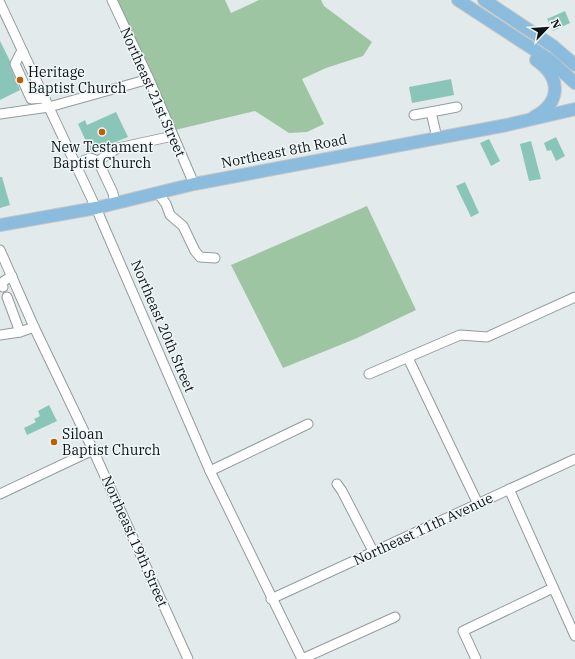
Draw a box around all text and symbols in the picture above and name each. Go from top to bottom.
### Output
north arrow [527,8,567,48]
text: N [548,17,564,31]
street label: Northeast 21st Street [116,24,190,160]
place label: Heritage Baptist Church [28,63,127,97]
marker: Heritage Baptist Church [15,75,25,85]
marker: New Testament Baptist Church [97,127,107,137]
street label: Northeast 8th Road [220,130,349,172]
place label: New Testament Baptist Church [51,138,153,172]
street label: Northeast 20th Street [127,257,199,395]
place label: Siloan Baptist Church [62,425,161,459]
marker: Siloan Baptist Church [49,437,59,447]
street label: Northeast 19th Street [98,472,172,610]
street label: Northeast 11th Avenue [350,489,496,569]

